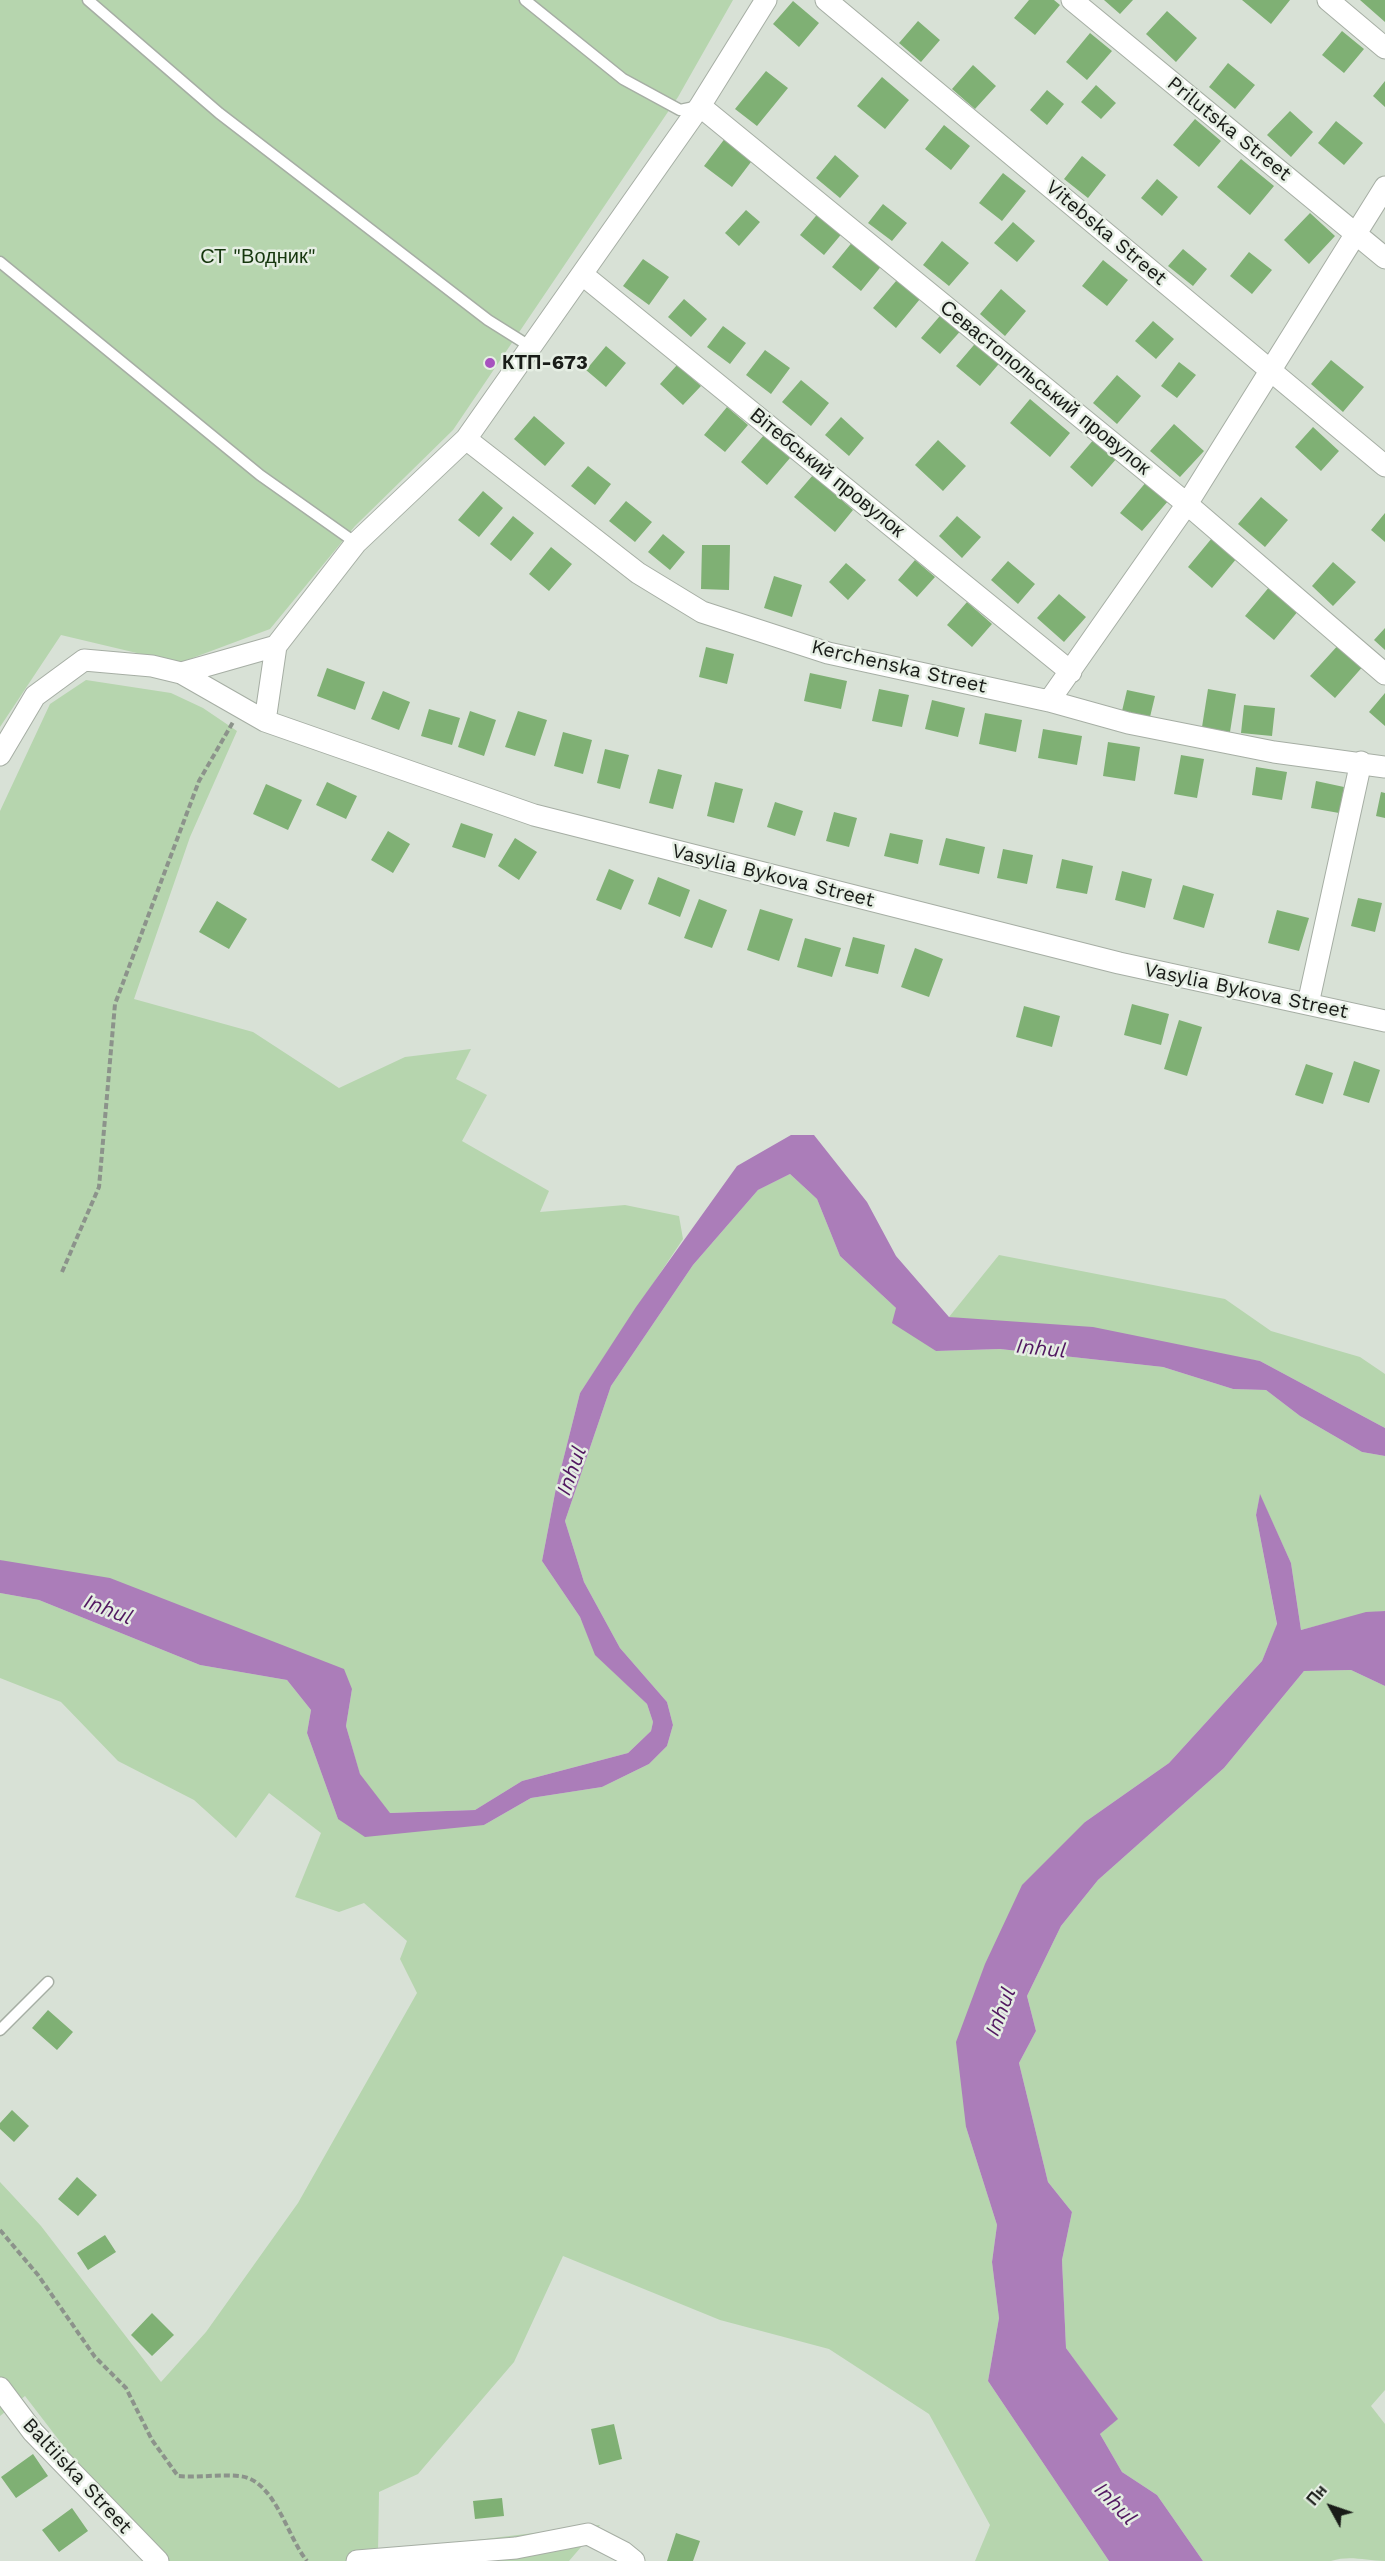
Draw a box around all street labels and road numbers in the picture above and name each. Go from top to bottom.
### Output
street label: Prilutska Street [1162,72,1296,186]
street label: Vitebska Street [1041,175,1171,291]
street label: Севастопольський провулок [935,296,1155,480]
street label: Вітебський провулок [745,403,909,543]
street label: Kerchenska Street [809,635,989,699]
street label: Vasylia Bykova Street [669,839,877,913]
street label: Vasylia Bykova Street [1142,958,1350,1024]
street label: Baltiiska Street [17,2413,137,2539]

